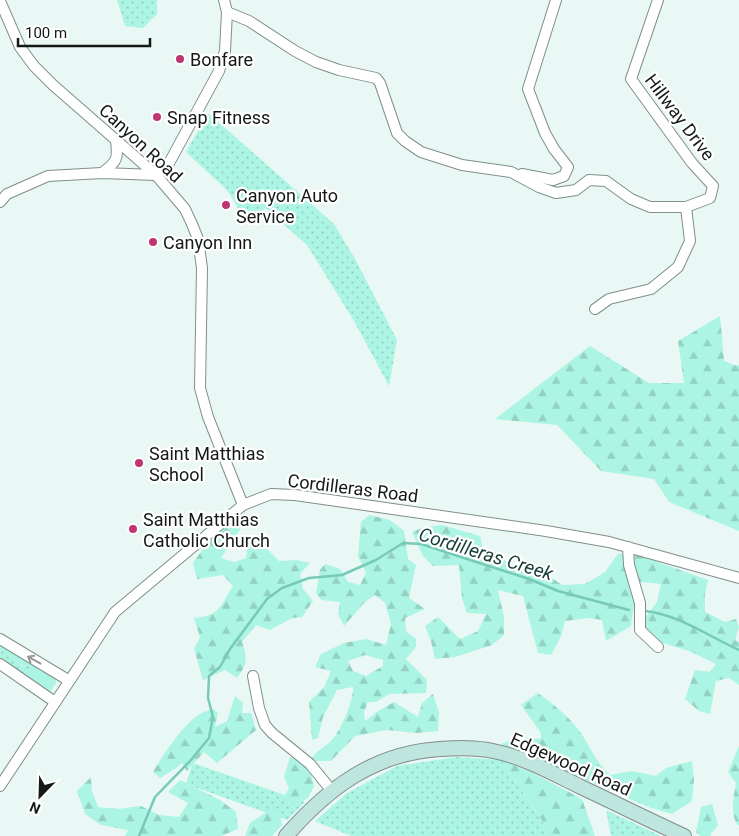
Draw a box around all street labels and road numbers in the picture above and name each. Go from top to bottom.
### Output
street label: Hillway Drive [641,70,719,164]
street label: Canyon Road [95,99,187,187]
street label: Cordilleras Road [287,470,419,506]
street label: Edgewood Road [507,728,635,800]

